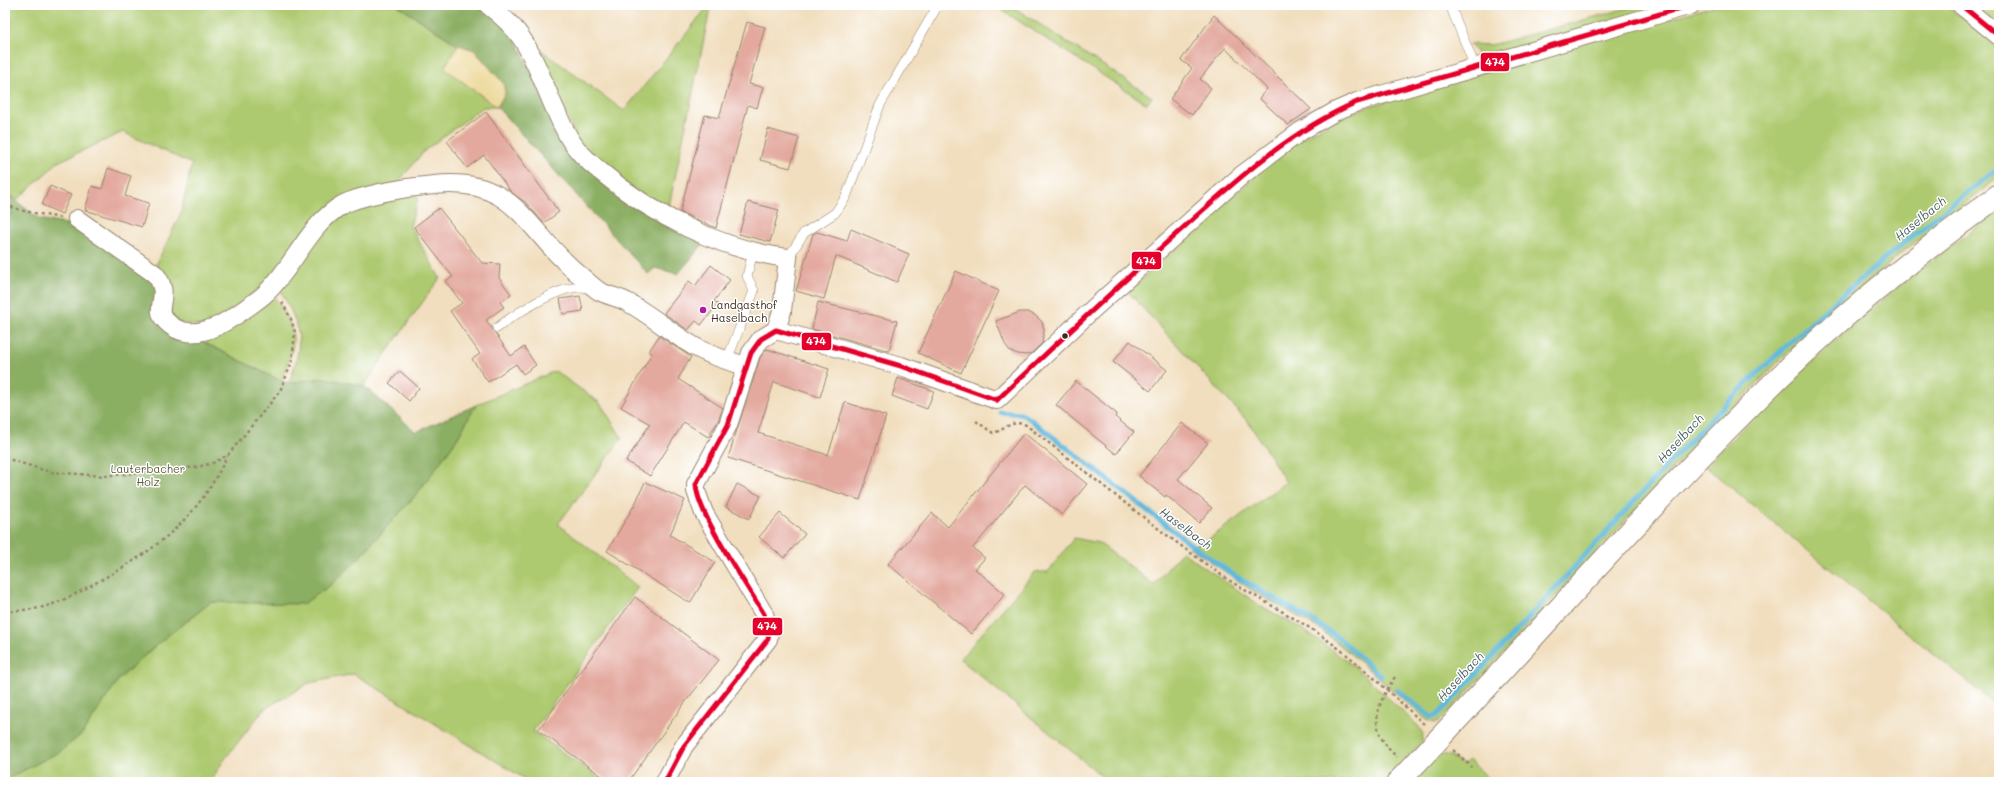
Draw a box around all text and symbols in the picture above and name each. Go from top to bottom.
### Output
line badge: 474 [1480,52,1510,72]
text: 474 [1485,54,1505,69]
water label: Haselbach [1891,192,1949,243]
line badge: 474 [1131,251,1162,270]
text: 474 [1136,253,1156,268]
place label: Landgasthof Haselbach [711,297,778,325]
marker: Landgasthof Haselbach [698,305,708,315]
unlabelled marker [1060,331,1070,341]
line badge: 474 [801,332,832,351]
text: 474 [806,333,826,348]
water label: Haselbach [1653,410,1707,466]
park label: Lauterbacher Holz [111,461,185,489]
water label: Haselbach [1157,503,1215,553]
line badge: 474 [752,617,783,636]
text: 474 [757,618,777,633]
water label: Haselbach [1433,648,1487,704]

